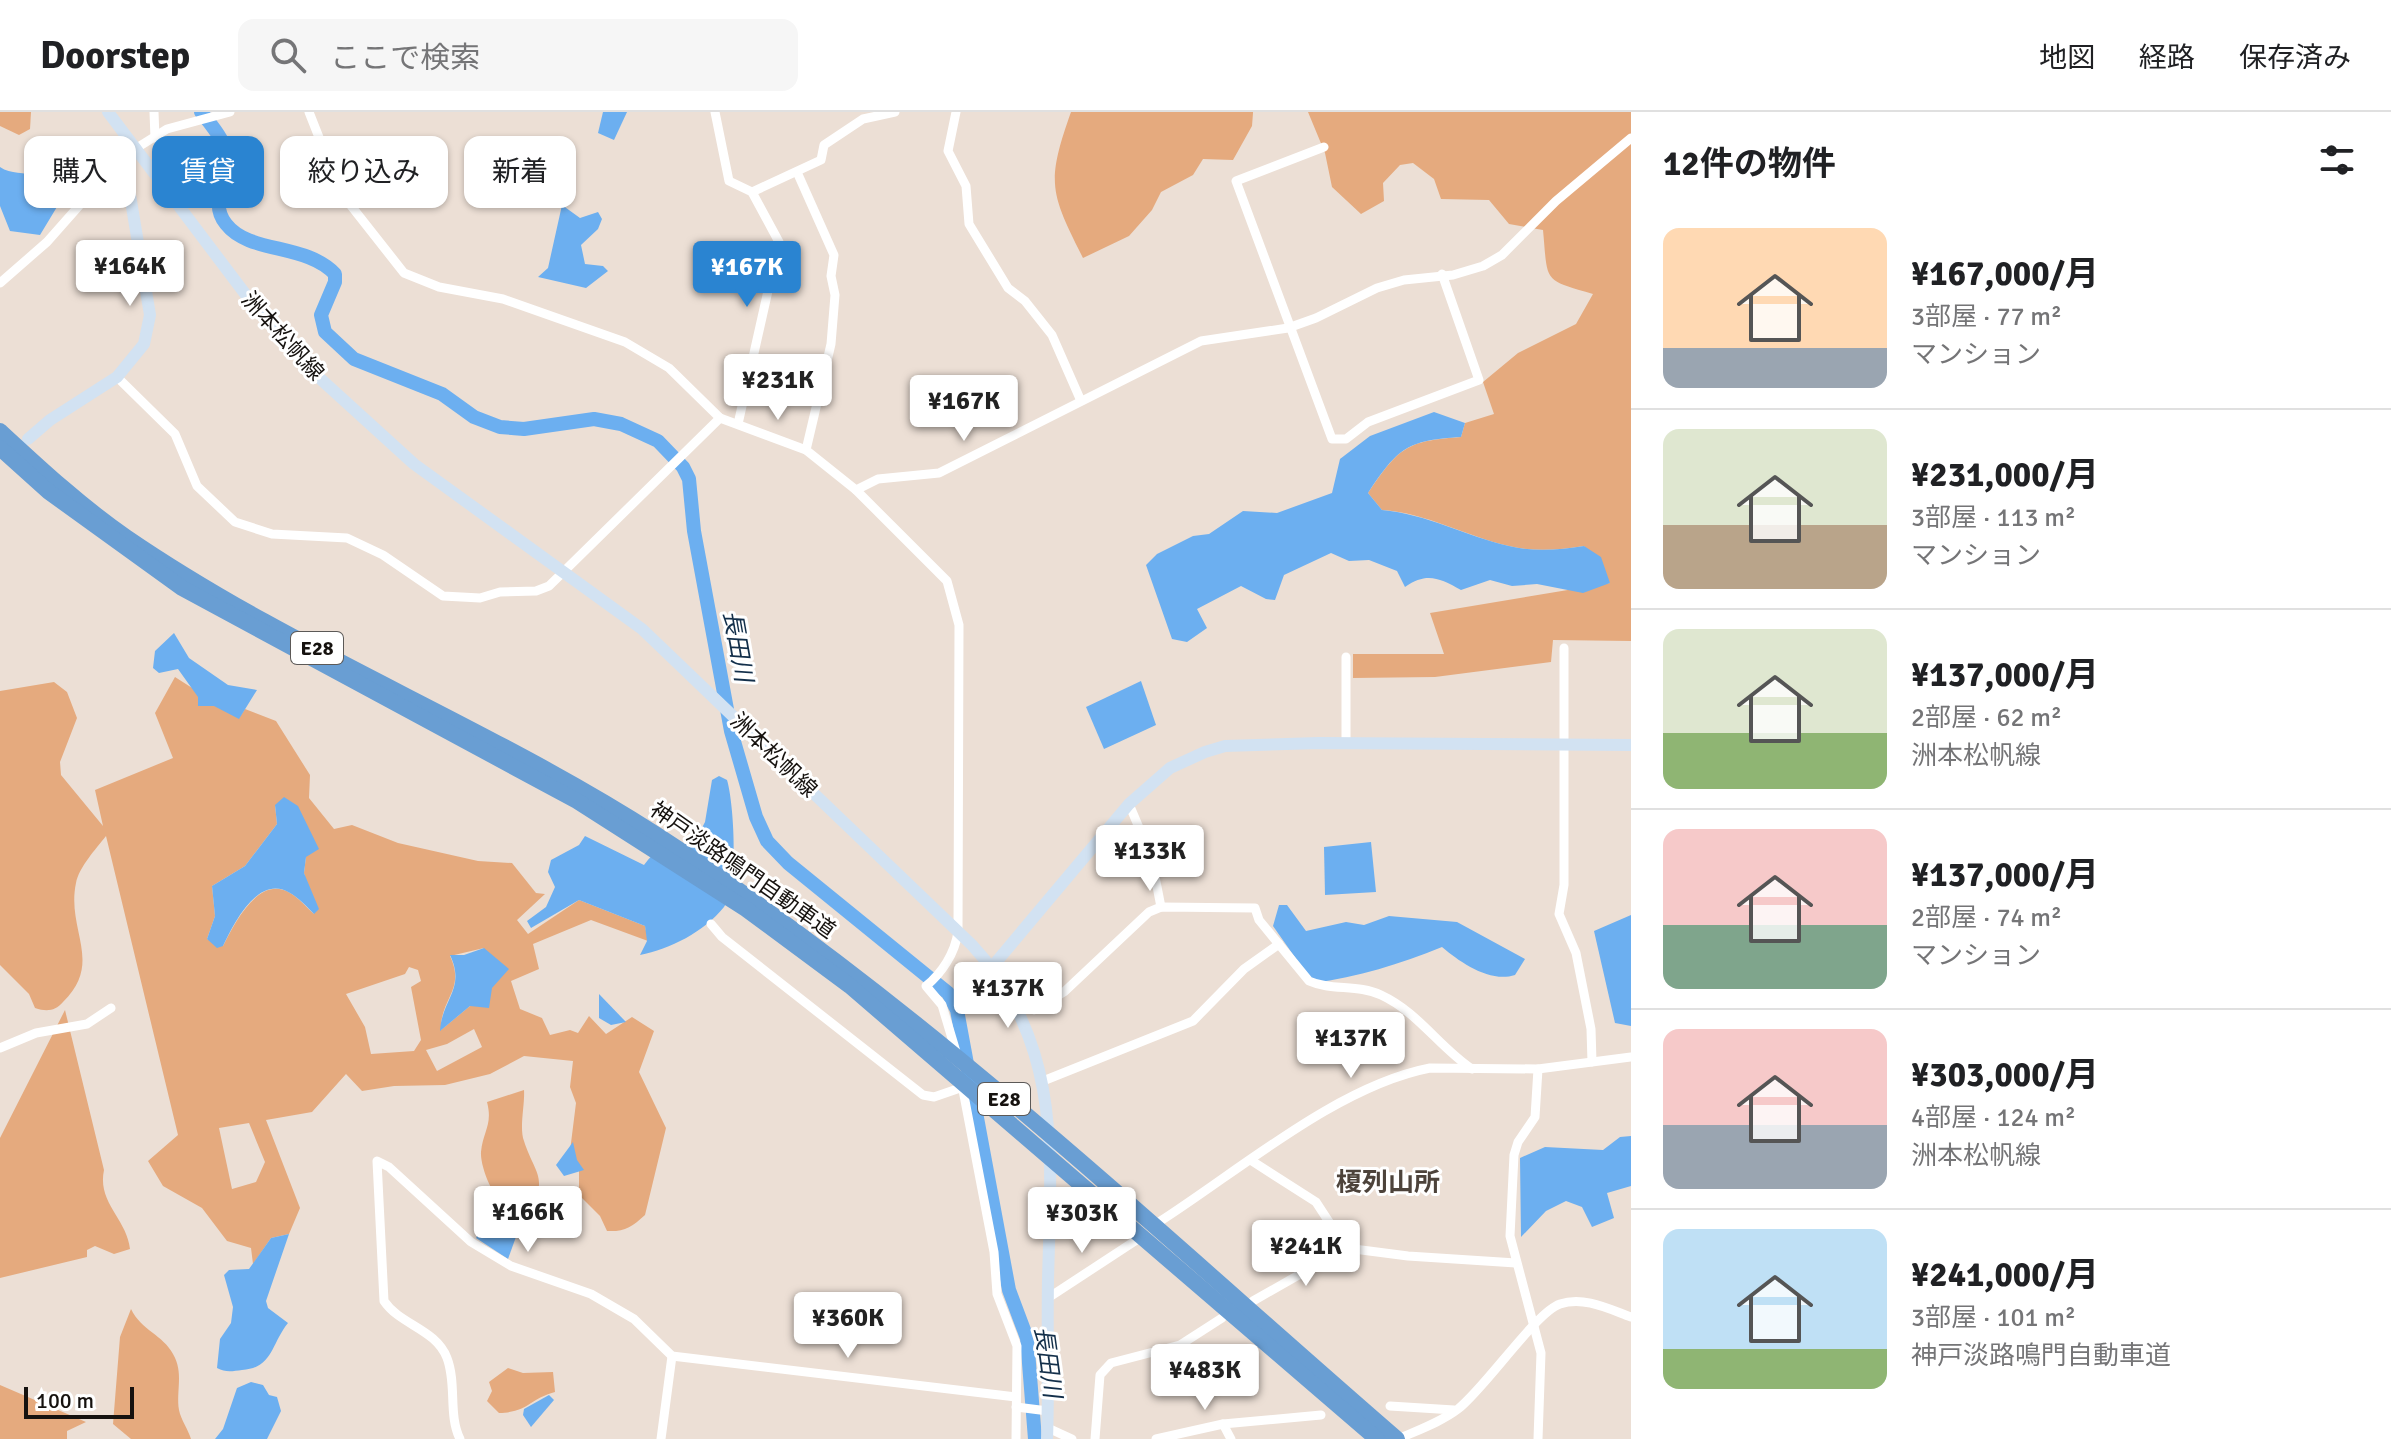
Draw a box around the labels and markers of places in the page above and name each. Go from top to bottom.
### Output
pin: ¥164K [74,240,186,308]
pin: ¥167K [691,241,803,309]
pin: ¥231K [722,354,834,422]
pin: ¥167K [908,375,1020,443]
pin: ¥133K [1094,825,1206,893]
pin: ¥137K [952,962,1064,1030]
pin: ¥137K [1295,1012,1407,1080]
pin: ¥166K [472,1186,584,1254]
pin: ¥303K [1026,1187,1138,1255]
pin: ¥241K [1250,1220,1362,1288]
pin: ¥360K [792,1292,904,1360]
pin: ¥483K [1149,1344,1261,1412]

